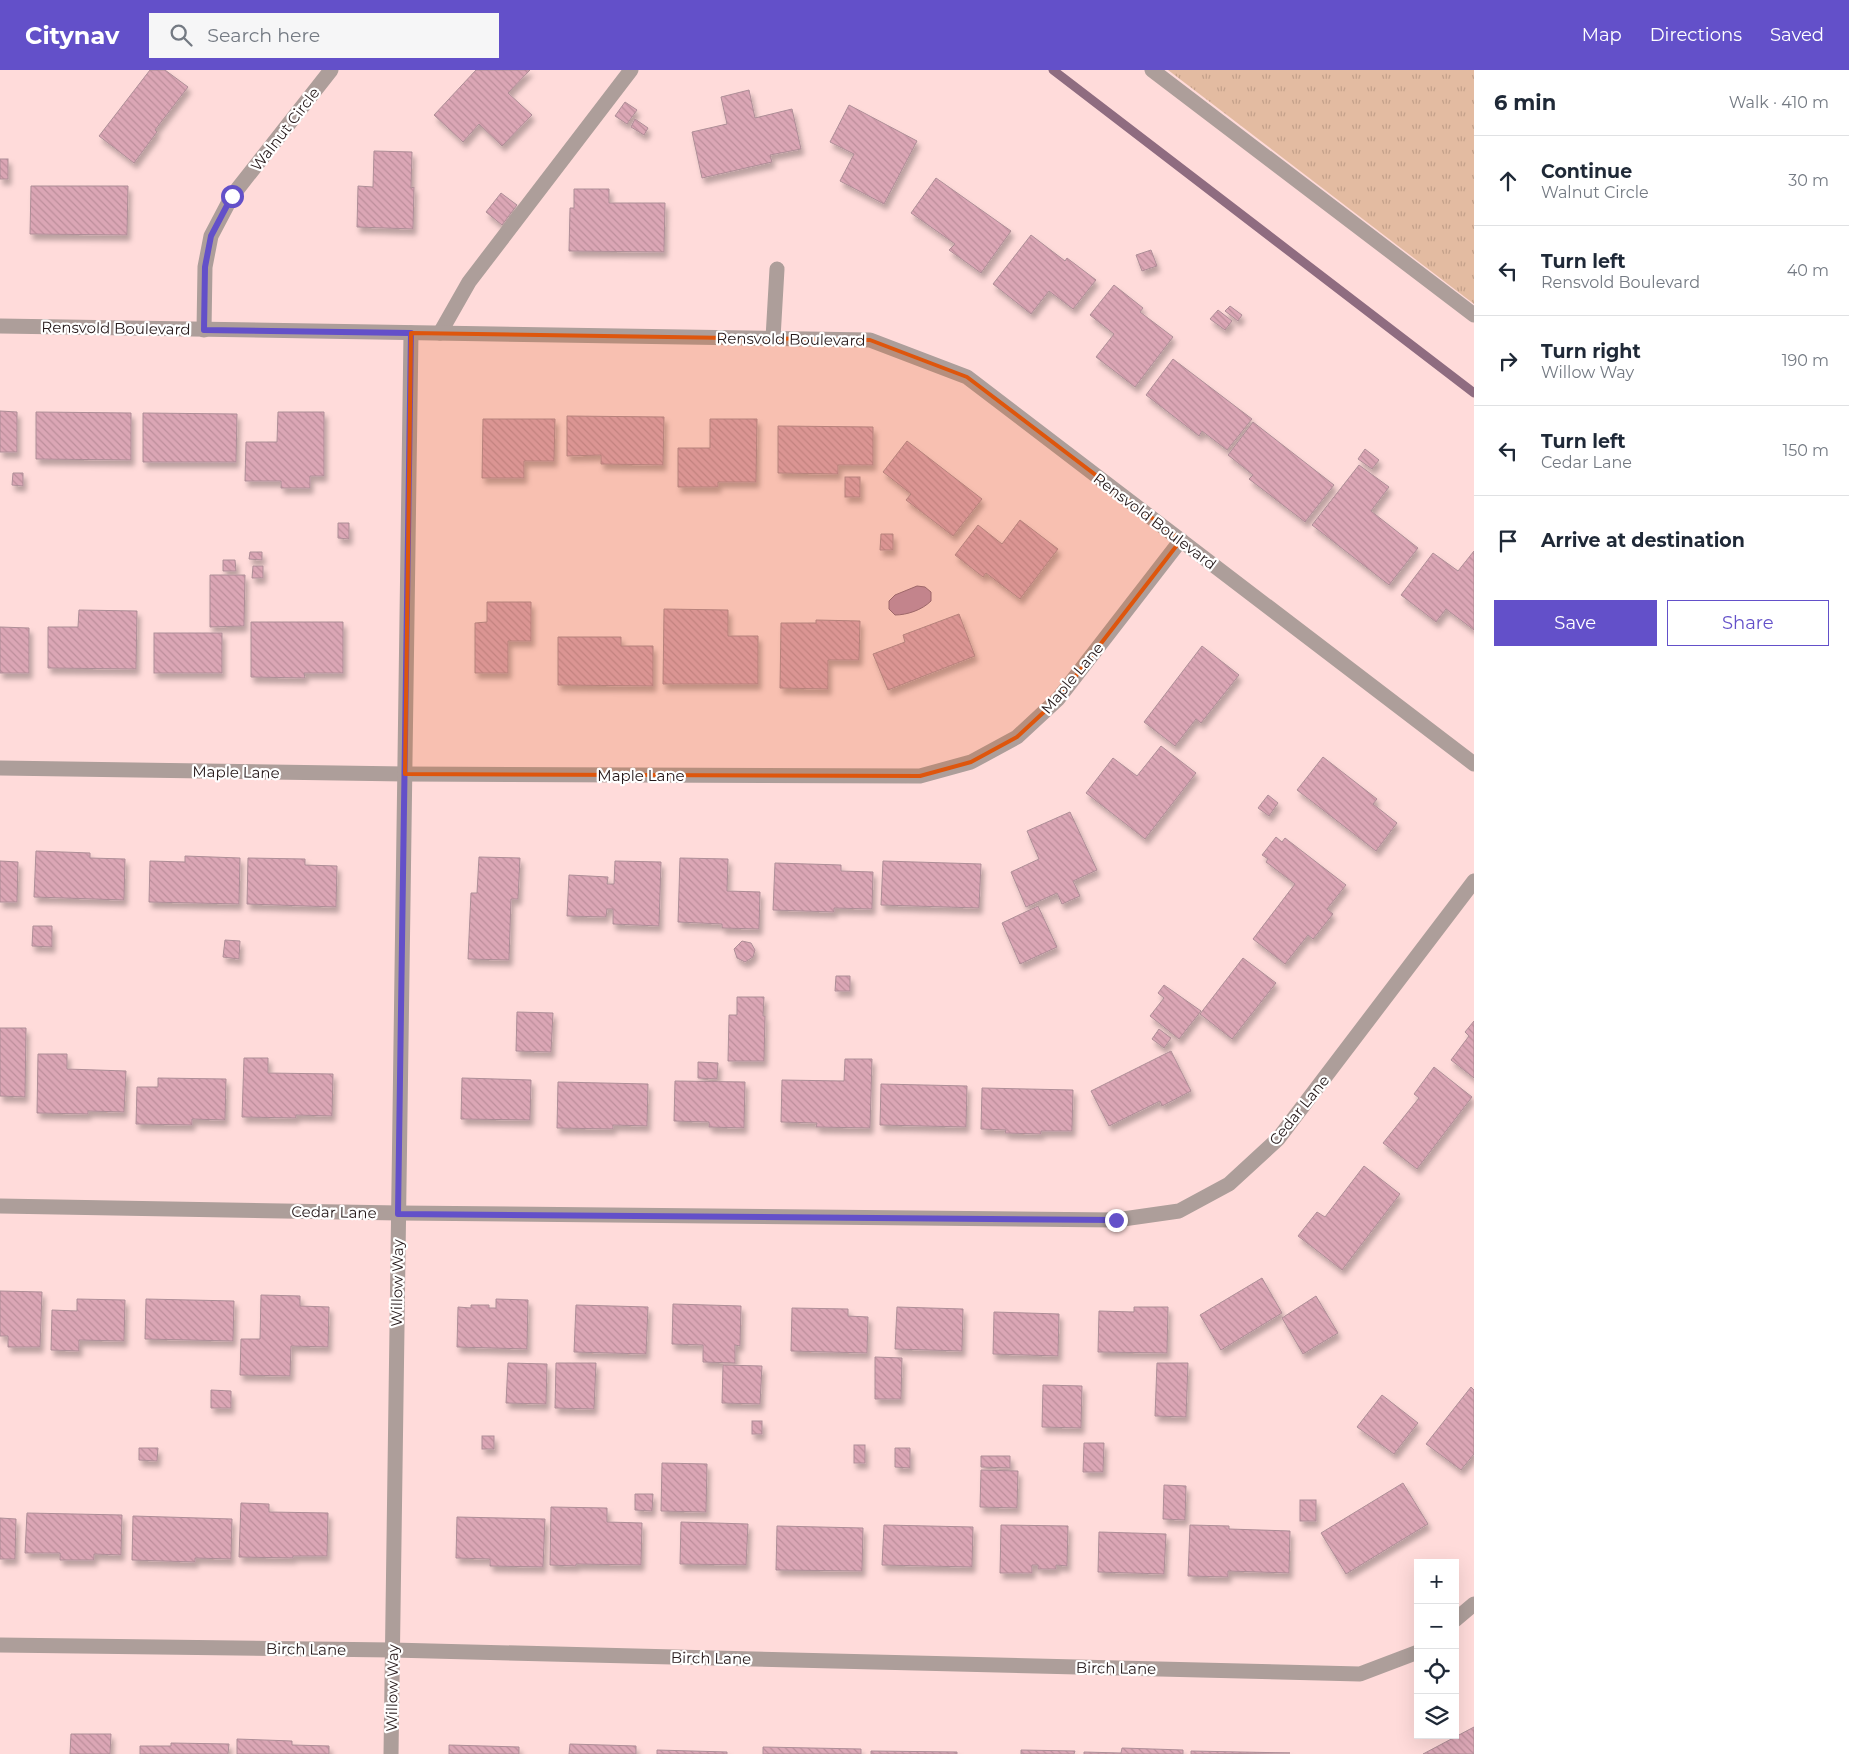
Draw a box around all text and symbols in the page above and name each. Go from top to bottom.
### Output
search box [149,13,499,58]
text: Citynav [25,21,119,50]
icon: search [167,21,195,49]
text: Search here [207,24,320,47]
text: Map [1582,24,1622,46]
text: Directions [1650,24,1742,46]
text: Saved [1770,24,1824,46]
street label: Walnut Circle [246,83,324,175]
text: 6 min [1494,90,1556,115]
text: Walk · 410 m [1729,93,1829,112]
text: Continue [1541,160,1632,183]
icon: ahead [1494,167,1522,195]
text: 30 m [1788,171,1829,190]
text: Walnut Circle [1541,183,1649,202]
route start [221,185,244,208]
text: Turn left [1541,250,1626,273]
icon: left [1494,257,1522,285]
text: 40 m [1787,261,1829,280]
text: Rensvold Boulevard [1541,273,1700,292]
street label: Rensvold Boulevard [41,317,191,339]
street label: Rensvold Boulevard [716,328,866,350]
text: Turn right [1541,340,1641,363]
icon: right [1494,347,1522,375]
text: 190 m [1782,351,1829,370]
text: Willow Way [1541,363,1634,382]
text: Turn left [1541,430,1626,453]
icon: left [1494,437,1522,465]
text: 150 m [1782,441,1829,460]
text: Cedar Lane [1541,453,1632,472]
street label: Rensvold Boulevard [1090,469,1220,573]
icon: arrive [1494,527,1522,555]
text: Arrive at destination [1541,529,1745,552]
button: Save [1494,600,1657,646]
button: Share [1667,600,1829,646]
street label: Maple Lane [1037,638,1107,718]
street label: Maple Lane [192,762,280,782]
street label: Maple Lane [597,766,685,785]
street label: Cedar Lane [1265,1071,1333,1149]
street label: Cedar Lane [291,1202,377,1222]
route end [1105,1209,1128,1232]
street label: Willow Way [387,1238,407,1327]
map controls [1414,1559,1459,1739]
button: + [1414,1559,1459,1604]
button: − [1414,1604,1459,1649]
street label: Birch Lane [266,1639,346,1659]
street label: Willow Way [382,1643,402,1732]
street label: Birch Lane [671,1648,751,1668]
button: locate [1414,1649,1459,1694]
street label: Birch Lane [1076,1658,1156,1678]
button: layers [1414,1694,1459,1739]

